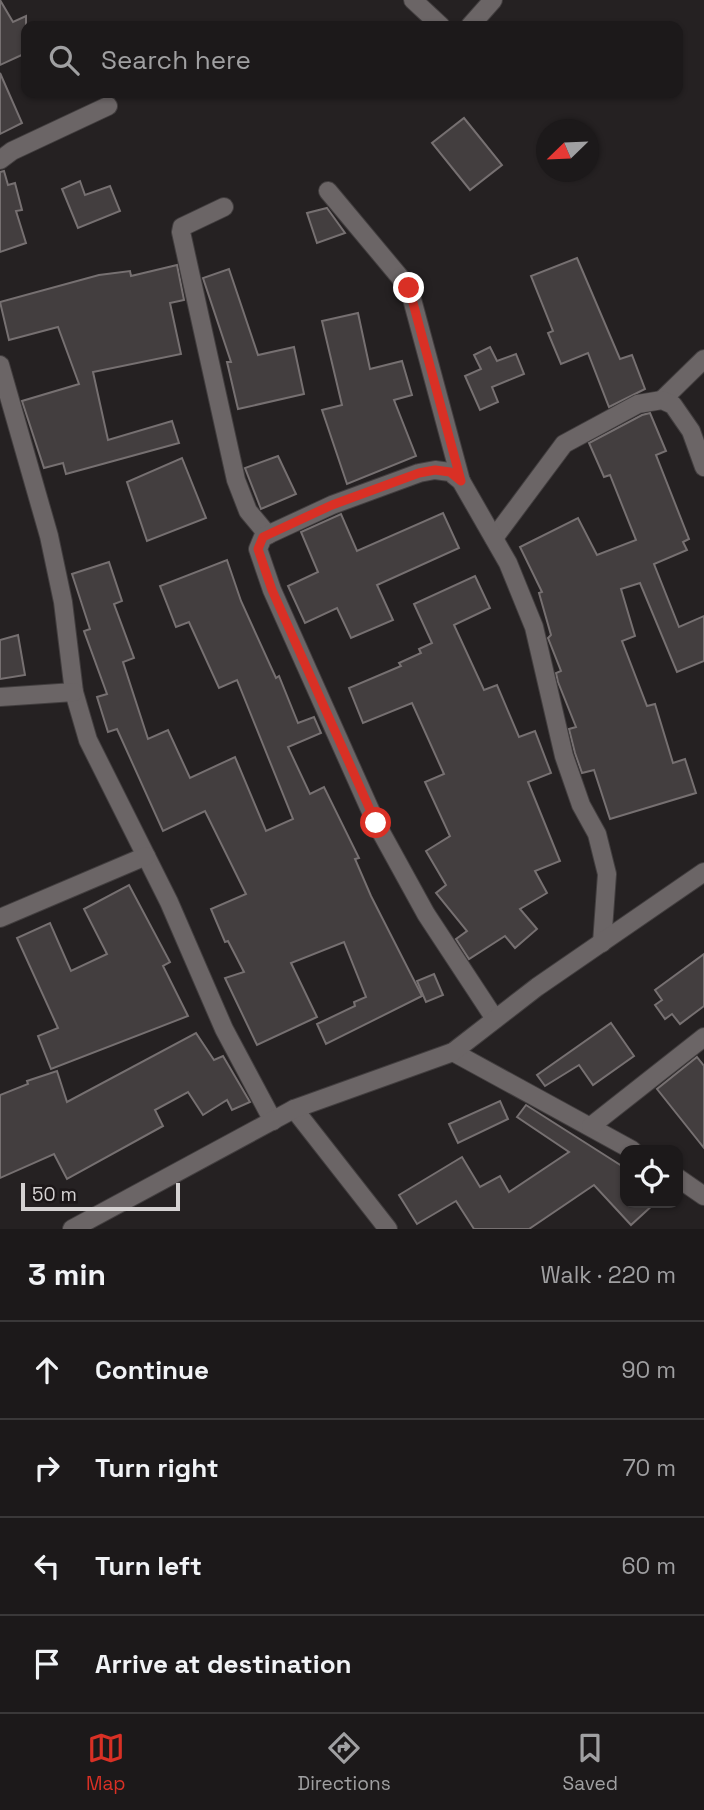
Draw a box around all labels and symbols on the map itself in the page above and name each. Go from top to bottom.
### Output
north arrow [536,119,599,182]
route end [393,272,424,303]
route start [360,807,391,838]
scale bar [21,1180,180,1212]

